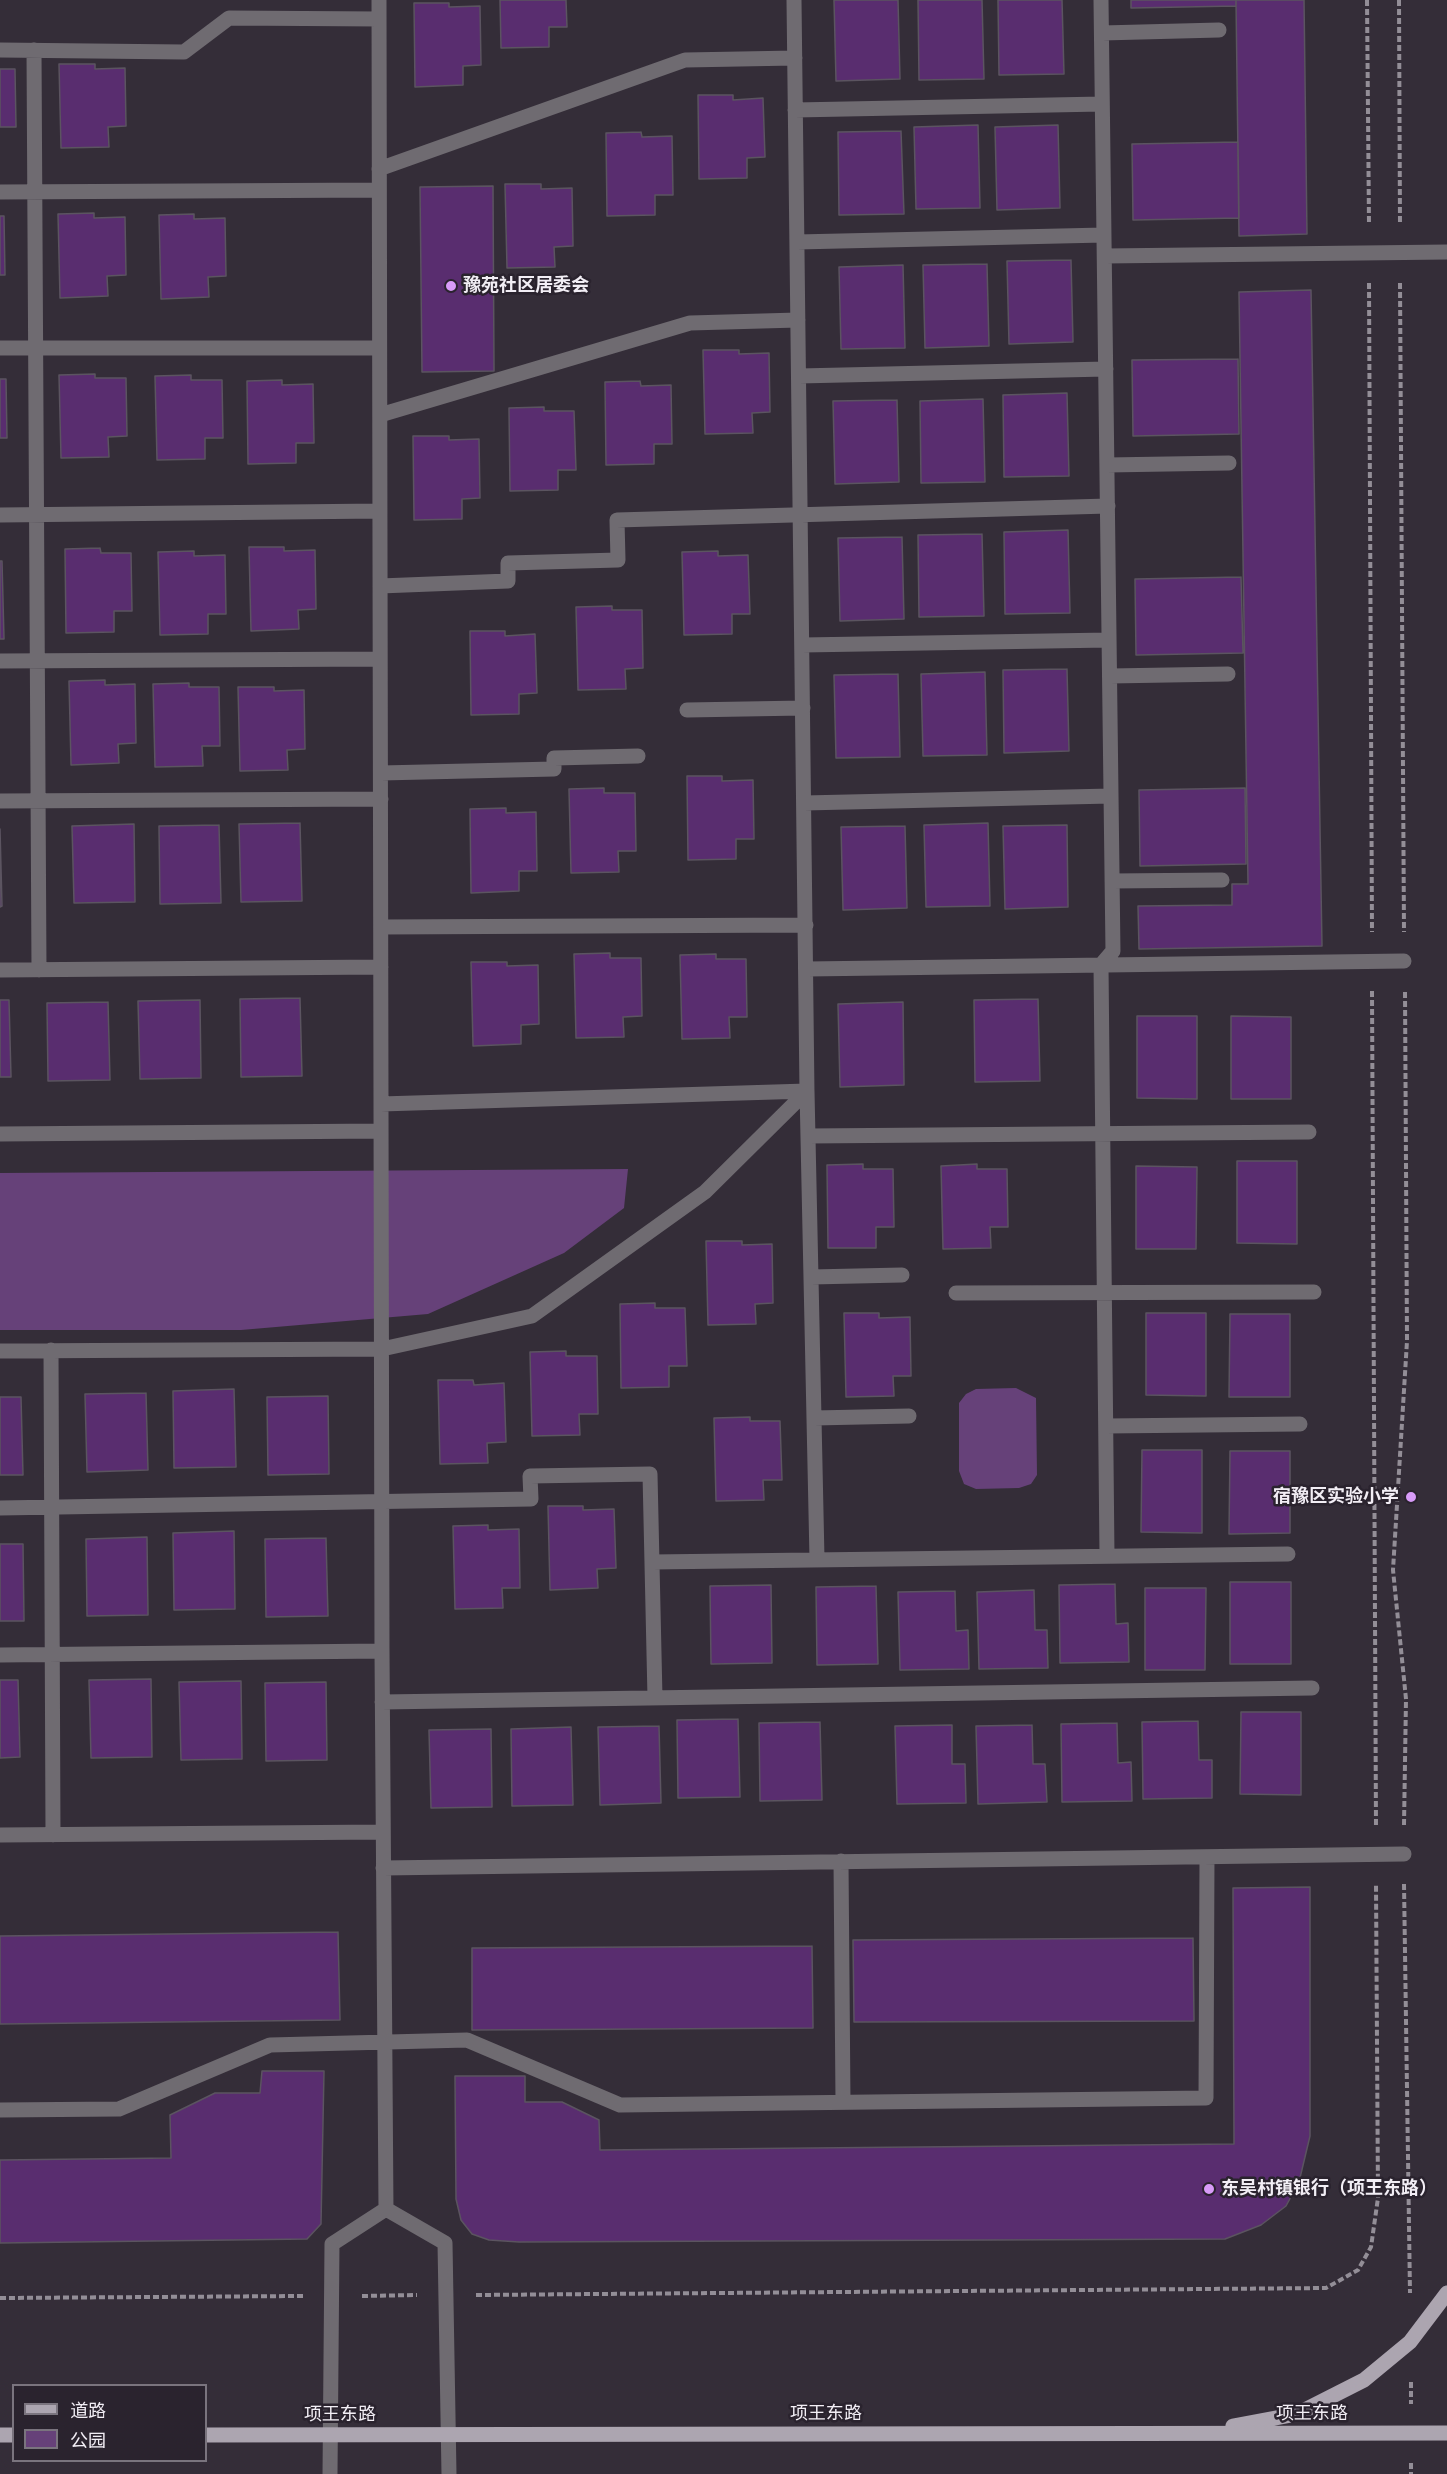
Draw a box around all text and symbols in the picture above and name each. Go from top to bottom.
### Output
place label: 豫苑社区居委会 [463,275,589,297]
marker: 豫苑社区居委会 [444,279,458,293]
place label: 宿豫区实验小学 [1273,1486,1399,1508]
marker: 宿豫区实验小学 [1404,1490,1418,1504]
place label: 东吴村镇银行（项王东路） [1221,2178,1437,2200]
marker: 东吴村镇银行（项王东路） [1202,2182,1216,2196]
legend [12,2384,207,2462]
text: 道路 [70,2398,106,2422]
street label: 项王东路 [790,2403,862,2425]
street label: 项王东路 [1276,2403,1348,2425]
street label: 项王东路 [304,2404,376,2426]
text: 公园 [70,2428,106,2452]

